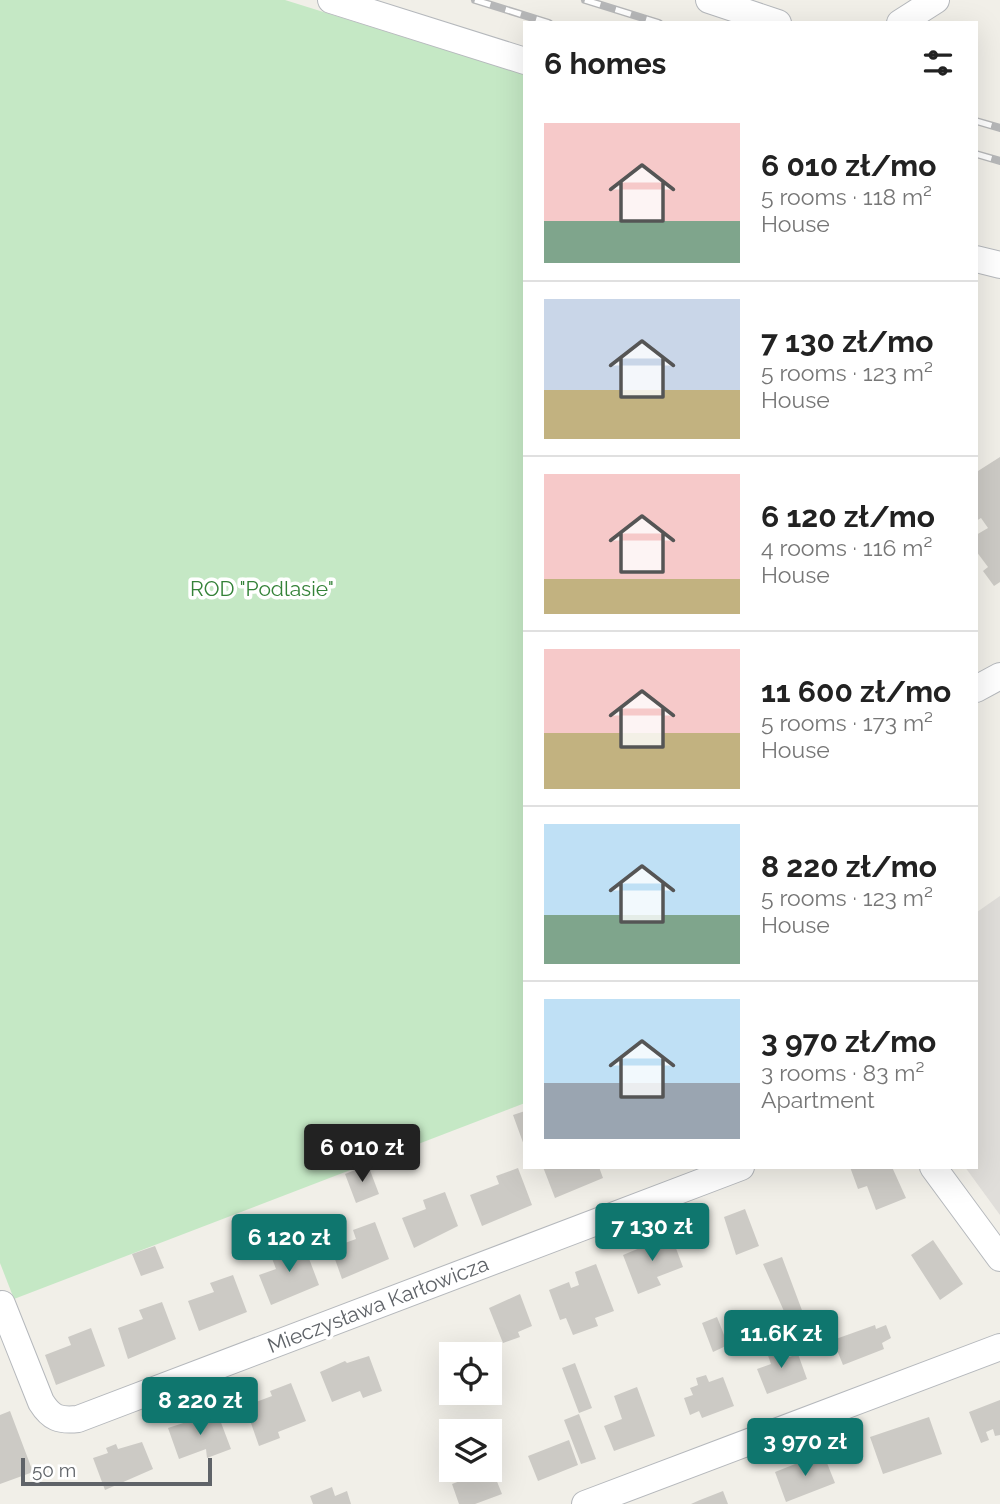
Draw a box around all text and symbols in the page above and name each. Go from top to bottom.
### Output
icon: filters [919,44,957,82]
text: 6 homes [544,46,666,81]
text: 6 010 zł/mo [761,148,936,183]
icon: home [600,151,684,235]
text: 5 rooms · 118 m² [761,183,932,210]
text: House [761,210,830,237]
text: 7 130 zł/mo [761,324,933,359]
icon: home [600,327,684,411]
text: 5 rooms · 123 m² [761,359,933,386]
text: House [761,386,830,413]
text: 6 120 zł/mo [761,499,935,534]
icon: home [600,502,684,586]
text: 4 rooms · 116 m² [761,534,932,561]
text: House [761,561,830,588]
park label: ROD "Podlasie" [190,576,334,601]
text: 11 600 zł/mo [761,674,951,709]
icon: home [600,677,684,761]
text: 5 rooms · 173 m² [761,709,933,736]
text: House [761,736,830,763]
text: 8 220 zł/mo [761,849,937,884]
icon: home [600,852,684,936]
text: 5 rooms · 123 m² [761,884,933,911]
text: House [761,911,830,938]
text: 3 970 zł/mo [761,1024,936,1059]
icon: home [600,1027,684,1111]
text: 3 rooms · 83 m² [761,1059,924,1086]
text: Apartment [761,1086,875,1113]
pin: 6 010 zł [290,1124,434,1184]
text: 6 010 zł [320,1133,404,1160]
pin: 7 130 zł [580,1204,724,1263]
text: 7 130 zł [611,1212,693,1239]
pin: 6 120 zł [217,1214,361,1274]
text: 6 120 zł [248,1223,330,1250]
street label: Mieczysława Karłowicza [264,1251,492,1358]
pin: 11.6K zł [709,1310,853,1370]
text: 11.6K zł [740,1319,822,1346]
map controls [439,1342,502,1482]
button: locate [439,1342,502,1405]
pin: 8 220 zł [128,1378,272,1437]
text: 8 220 zł [158,1386,242,1413]
pin: 3 970 zł [733,1418,877,1478]
button: layers [439,1419,502,1482]
text: 3 970 zł [763,1427,847,1454]
scale bar [21,1455,212,1487]
text: 50 m [32,1459,76,1481]

